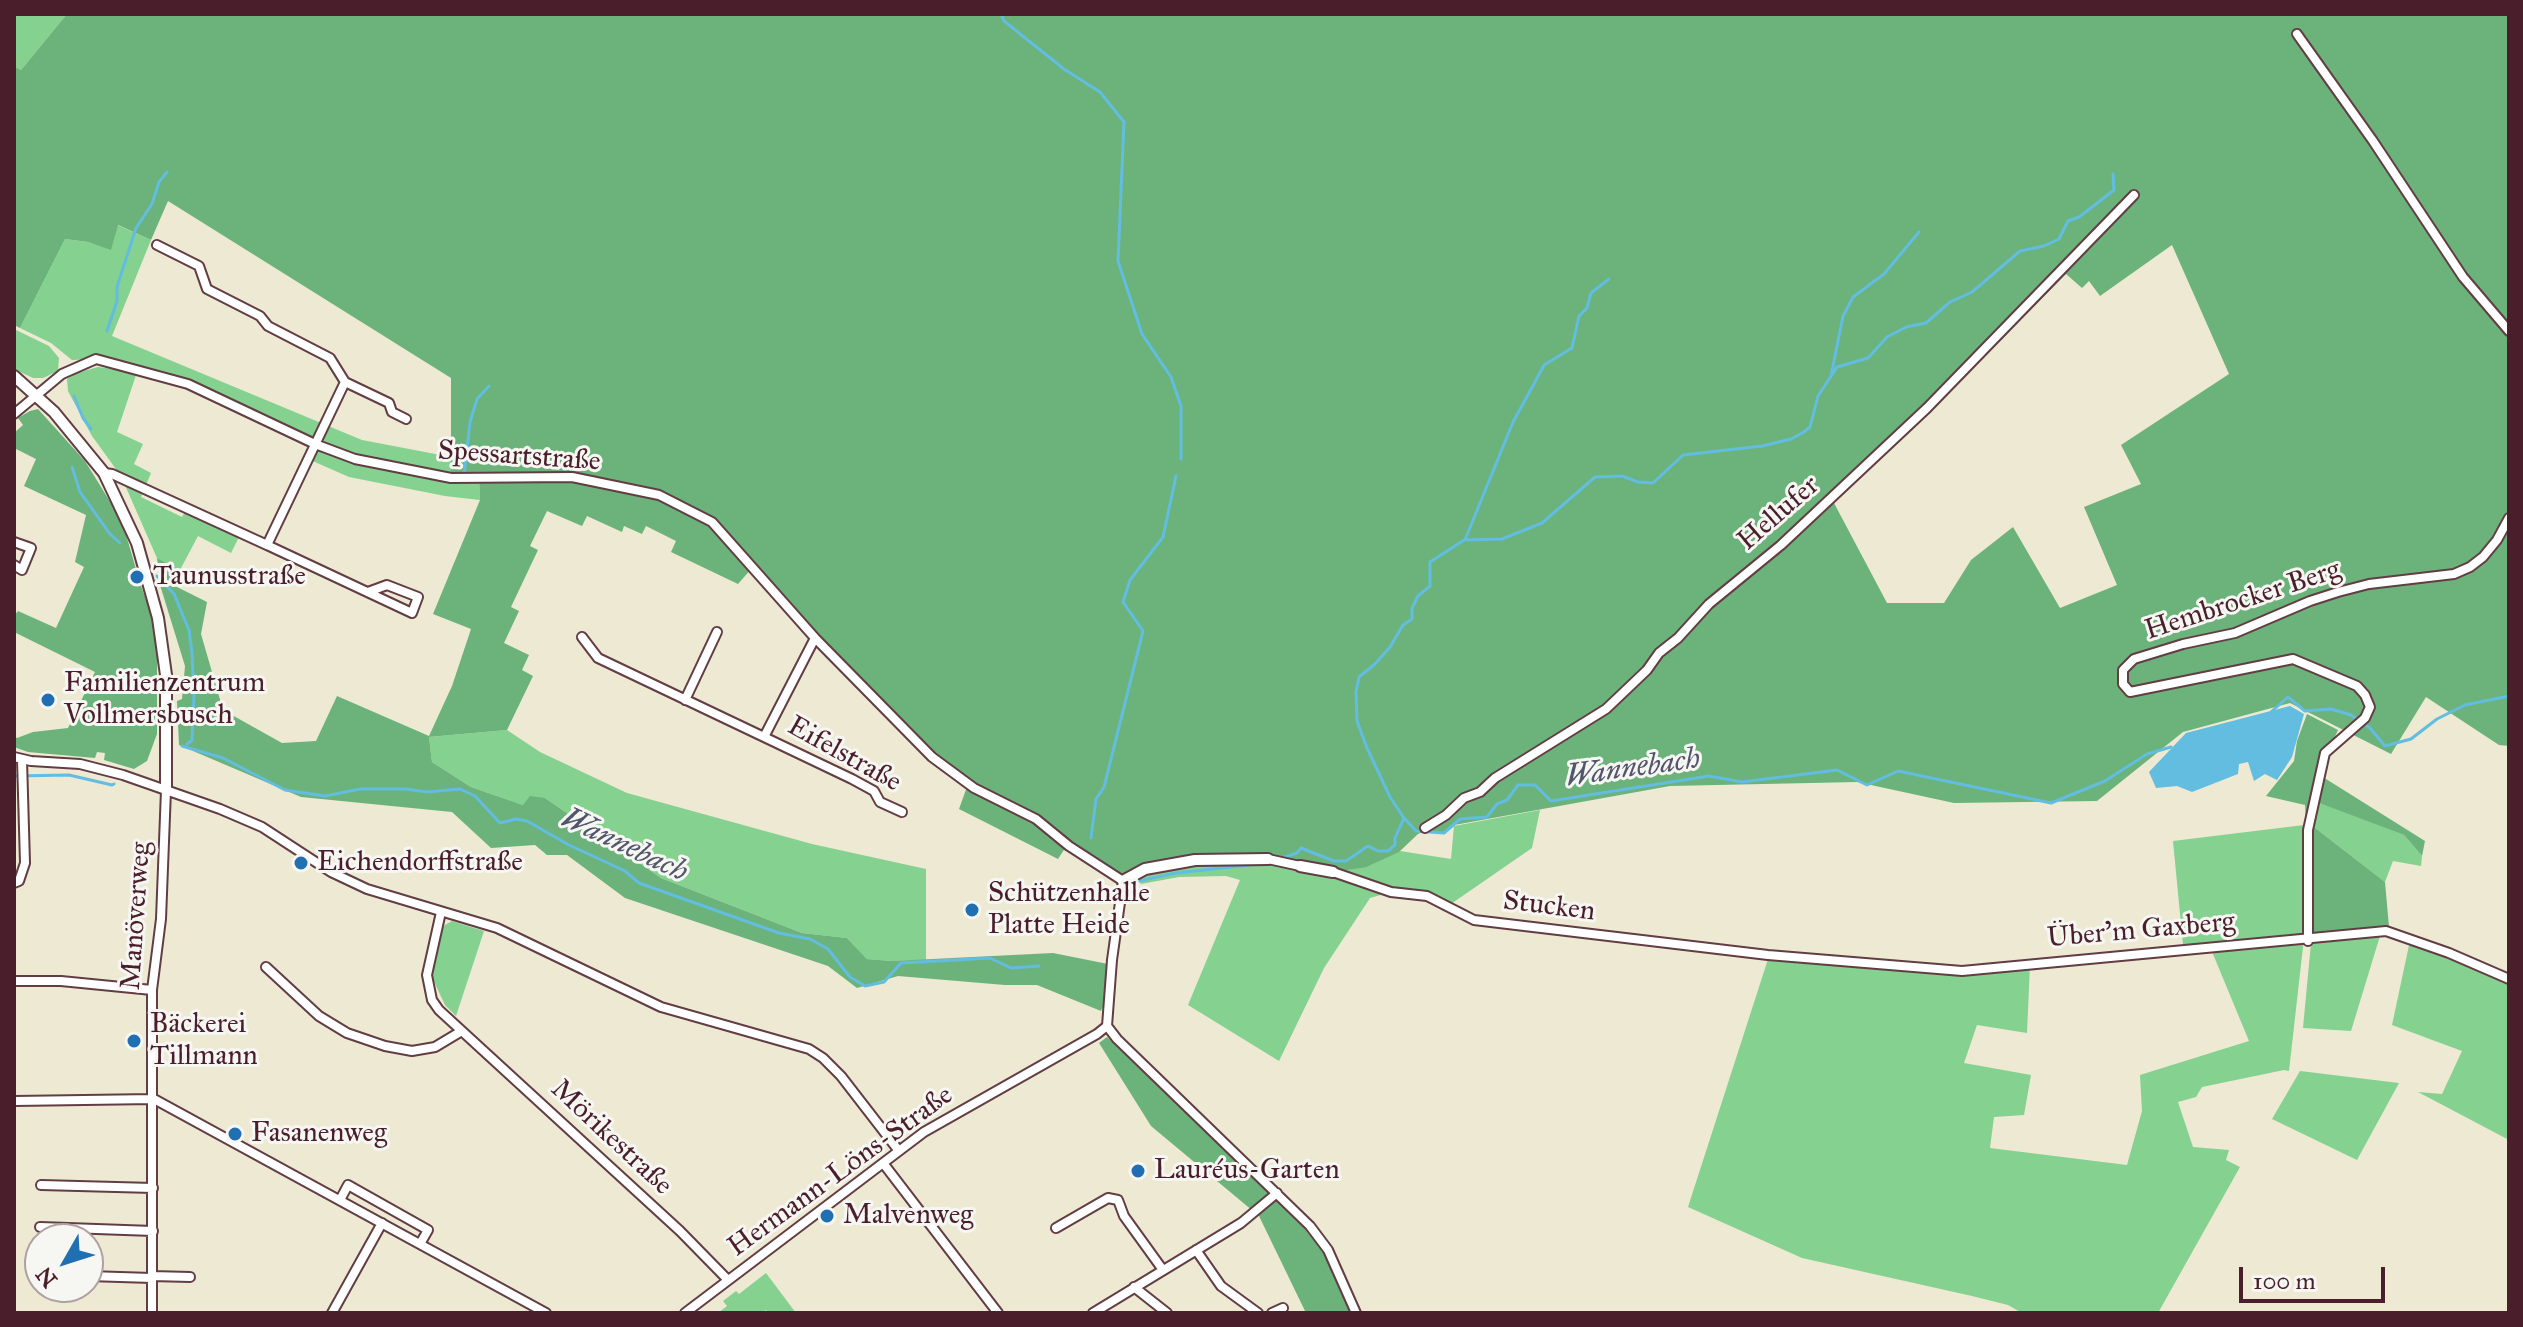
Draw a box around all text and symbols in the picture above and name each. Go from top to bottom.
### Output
street label: Spessartstraße [436,435,602,479]
street label: Hellufer [1731,470,1827,558]
street label: Hembrocker Berg [2141,554,2345,648]
place label: Taunusstraße [153,560,306,594]
marker: Taunusstraße [128,568,146,586]
place label: Familienzentrum Vollmersbusch [64,667,265,733]
marker: Familienzentrum Vollmersbusch [39,691,57,709]
street label: Eifelstraße [781,710,907,800]
water label: Wannebach [1563,742,1703,796]
water label: Wannebach [555,801,693,891]
street label: Manöverweg [115,841,159,991]
place label: Eichendorffstraße [317,846,523,880]
marker: Eichendorffstraße [292,854,310,872]
place label: Schützenhalle Platte Heide [988,877,1150,943]
street label: Stucken [1501,885,1597,929]
marker: Schützenhalle Platte Heide [963,901,981,919]
street label: Über'm Gaxberg [2046,906,2236,956]
place label: Bäckerei Tillmann [150,1008,258,1074]
marker: Bäckerei Tillmann [125,1032,143,1050]
street label: Mörikestraße [543,1073,679,1203]
street label: Hermann-Löns-Straße [722,1079,960,1265]
place label: Fasanenweg [251,1117,387,1151]
marker: Fasanenweg [226,1125,244,1143]
place label: Lauréus-Garten [1154,1154,1340,1188]
marker: Lauréus-Garten [1129,1162,1147,1180]
place label: Malvenweg [843,1199,973,1233]
marker: Malvenweg [818,1207,836,1225]
north arrow [24,1223,104,1303]
scale bar [2243,1251,2389,1301]
text: N [30,1261,63,1293]
text: 100 m [2253,1266,2316,1296]

